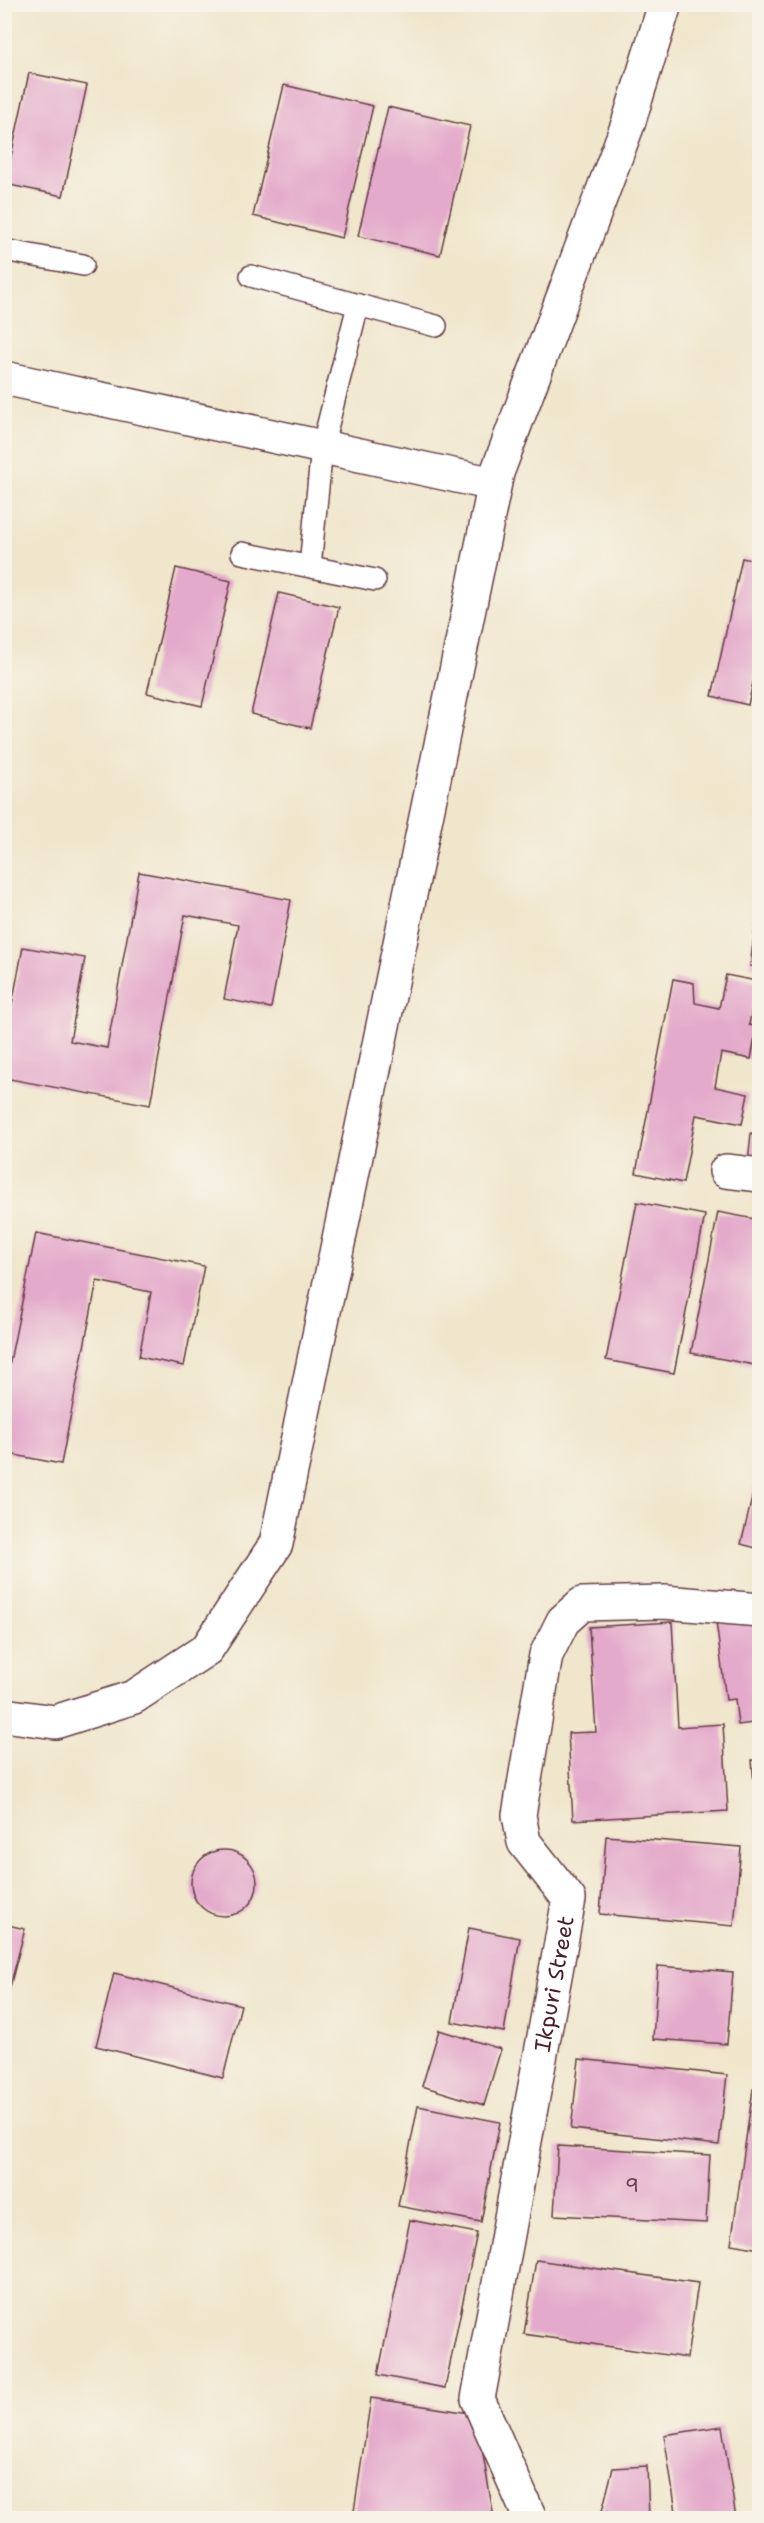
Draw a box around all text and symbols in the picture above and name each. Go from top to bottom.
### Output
street label: Ikpuri Street [528,1914,581,2054]
house number: 9 [625,2172,639,2198]

